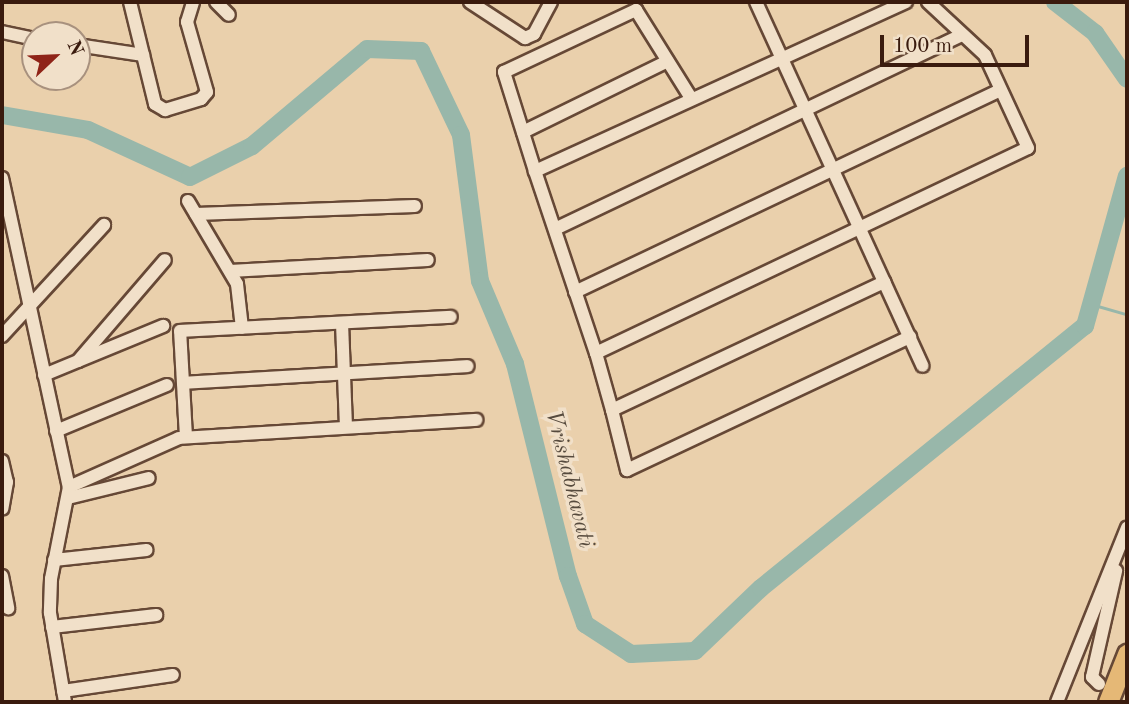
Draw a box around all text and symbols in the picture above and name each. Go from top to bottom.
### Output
north arrow [21,21,91,91]
scale bar [884,21,1033,65]
text: 100 m [893,36,952,57]
text: N [62,38,86,59]
water label: Vrishabhavati [539,407,599,551]

